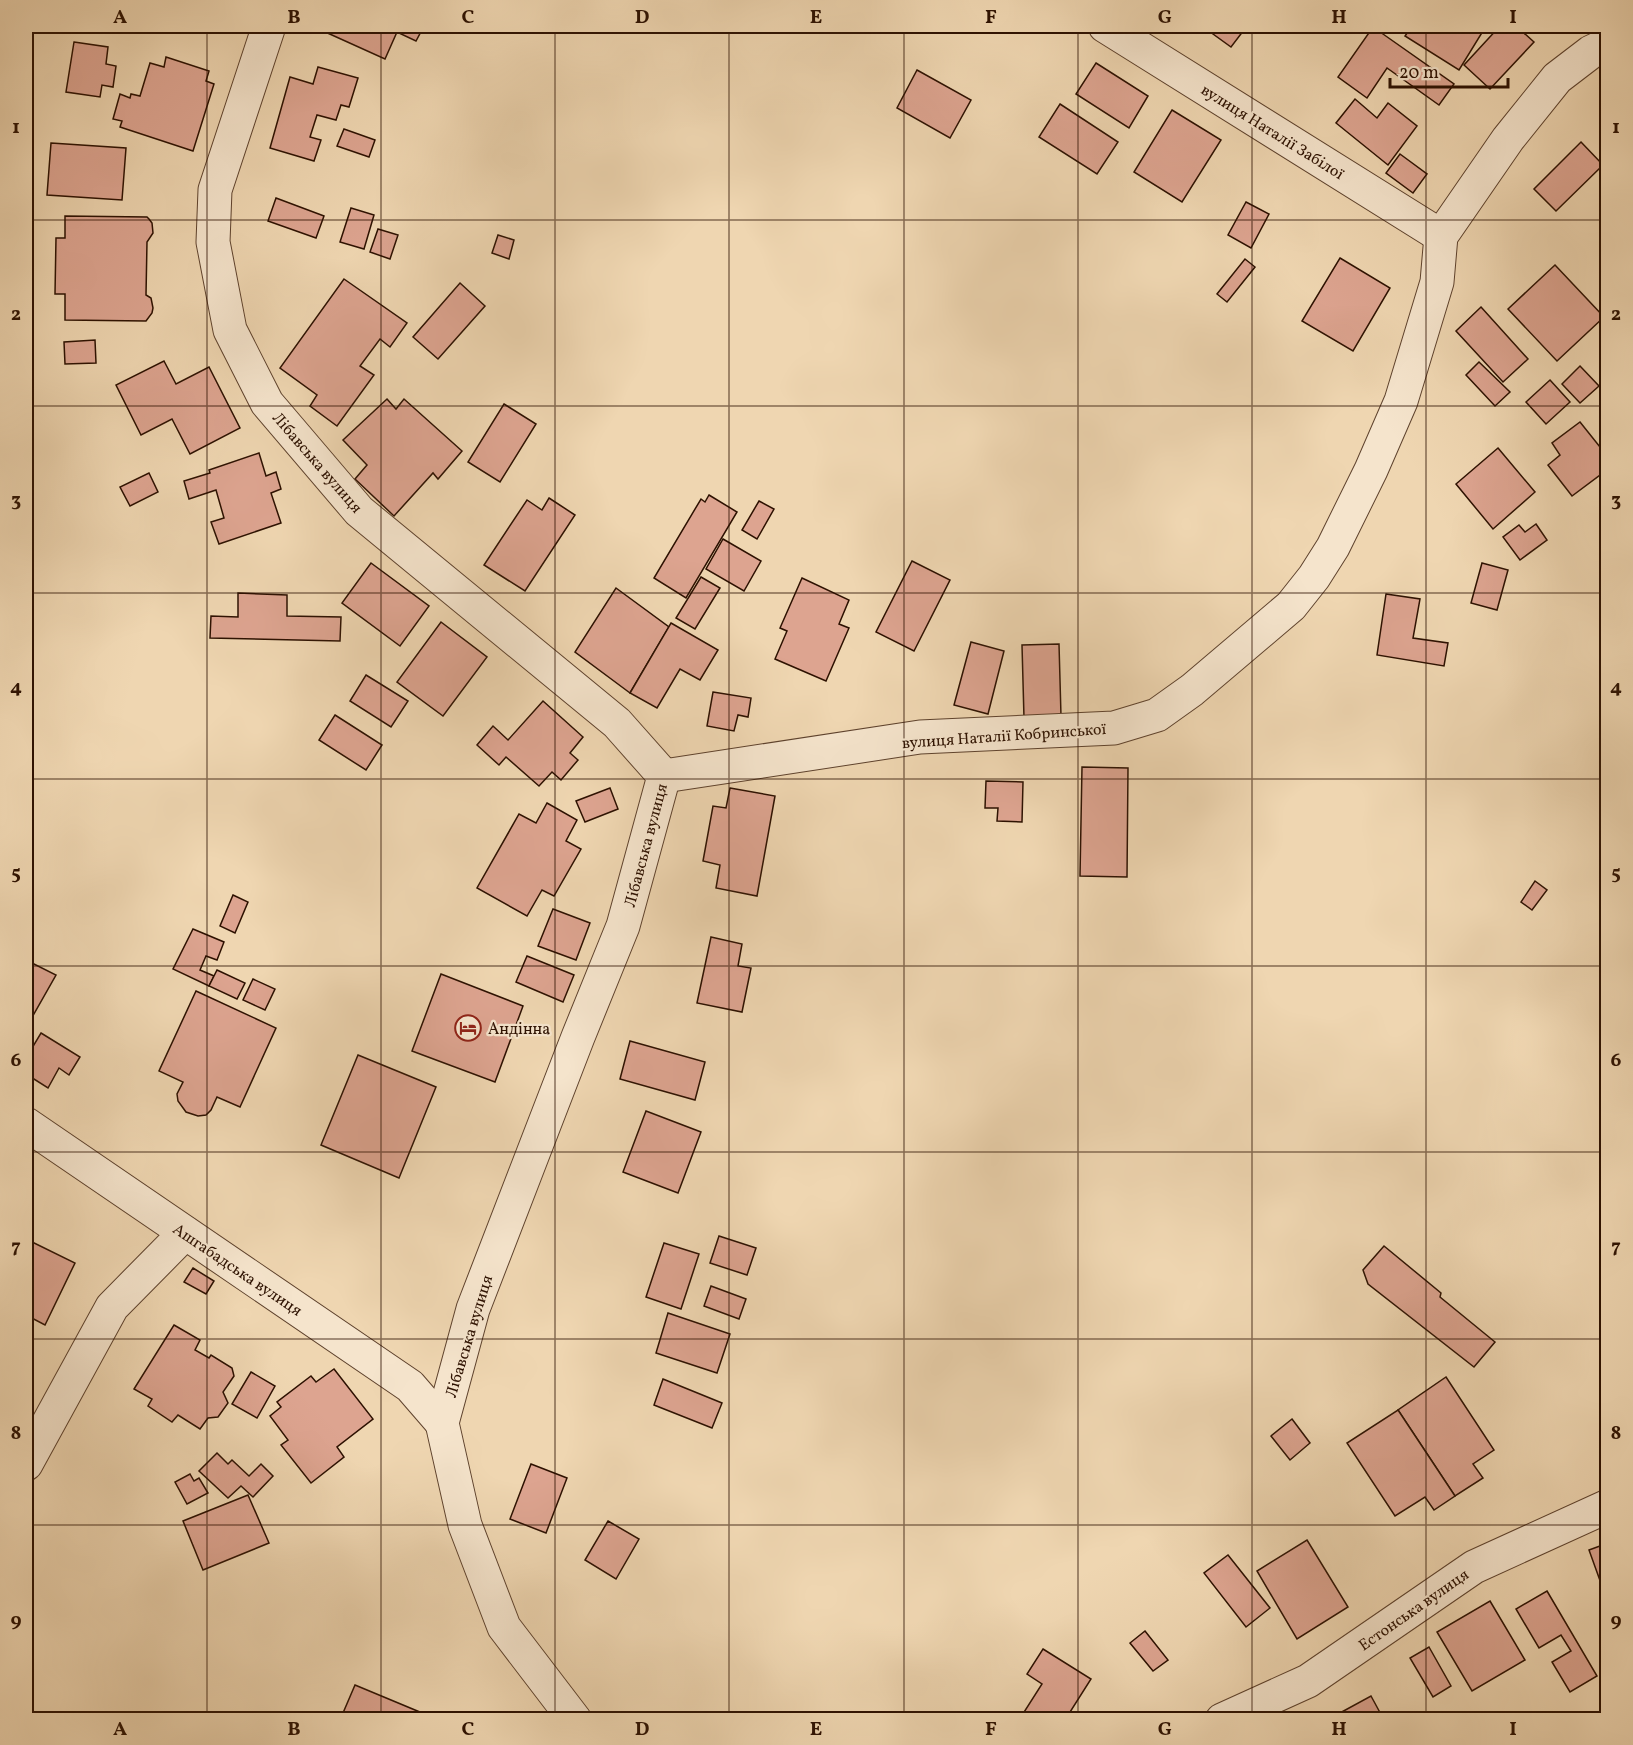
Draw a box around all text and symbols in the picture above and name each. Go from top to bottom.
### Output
text: A [113,4,127,32]
text: B [287,4,301,32]
text: C [462,4,475,32]
text: D [635,4,649,32]
text: E [810,4,822,32]
text: F [985,4,997,32]
text: G [1158,4,1172,32]
text: H [1331,4,1347,32]
text: I [1509,4,1517,32]
scale bar [1390,51,1508,89]
text: 20 m [1399,61,1439,86]
street label: вулиця Наталії Забілої [1196,80,1348,186]
text: 1 [12,114,20,142]
text: 1 [1612,114,1620,142]
text: 2 [11,301,21,329]
text: 2 [1611,301,1621,329]
street label: Лібавська вулиця [266,408,367,519]
text: 3 [11,487,21,515]
text: 3 [1611,487,1621,515]
text: 4 [10,674,22,702]
text: 4 [1610,674,1622,702]
street label: вулиця Наталії Кобринської [901,719,1107,755]
street label: Лібавська вулиця [620,781,674,910]
text: 5 [11,860,21,888]
text: 5 [1611,860,1621,888]
hotel icon: Андінна [453,1013,483,1043]
place label: Андінна [488,1019,550,1041]
text: 6 [11,1047,22,1075]
text: 6 [1611,1047,1622,1075]
street label: Ашгабадська вулиця [168,1219,306,1322]
text: 7 [11,1233,21,1261]
text: 7 [1611,1233,1621,1261]
street label: Лібавська вулиця [441,1273,499,1401]
text: 8 [11,1420,21,1448]
text: 8 [1611,1420,1621,1448]
street label: Естонська вулиця [1355,1564,1474,1657]
text: 9 [10,1607,22,1635]
text: 9 [1610,1607,1622,1635]
text: A [113,1716,127,1744]
text: B [287,1716,301,1744]
text: C [462,1716,475,1744]
text: D [635,1716,649,1744]
text: E [810,1716,822,1744]
text: F [985,1716,997,1744]
text: G [1158,1716,1172,1744]
text: H [1331,1716,1347,1744]
text: I [1509,1716,1517,1744]

